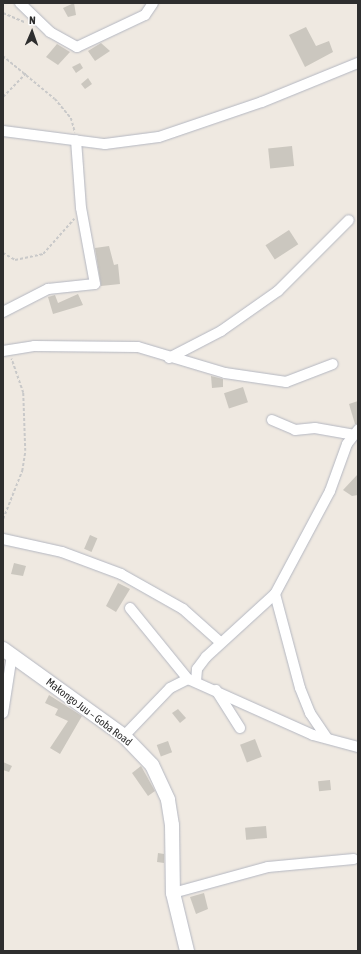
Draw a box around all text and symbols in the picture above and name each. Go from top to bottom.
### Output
north arrow [12,12,52,52]
text: N [29,14,36,26]
street label: Makongo Juu – Goba Road [43,675,135,749]

